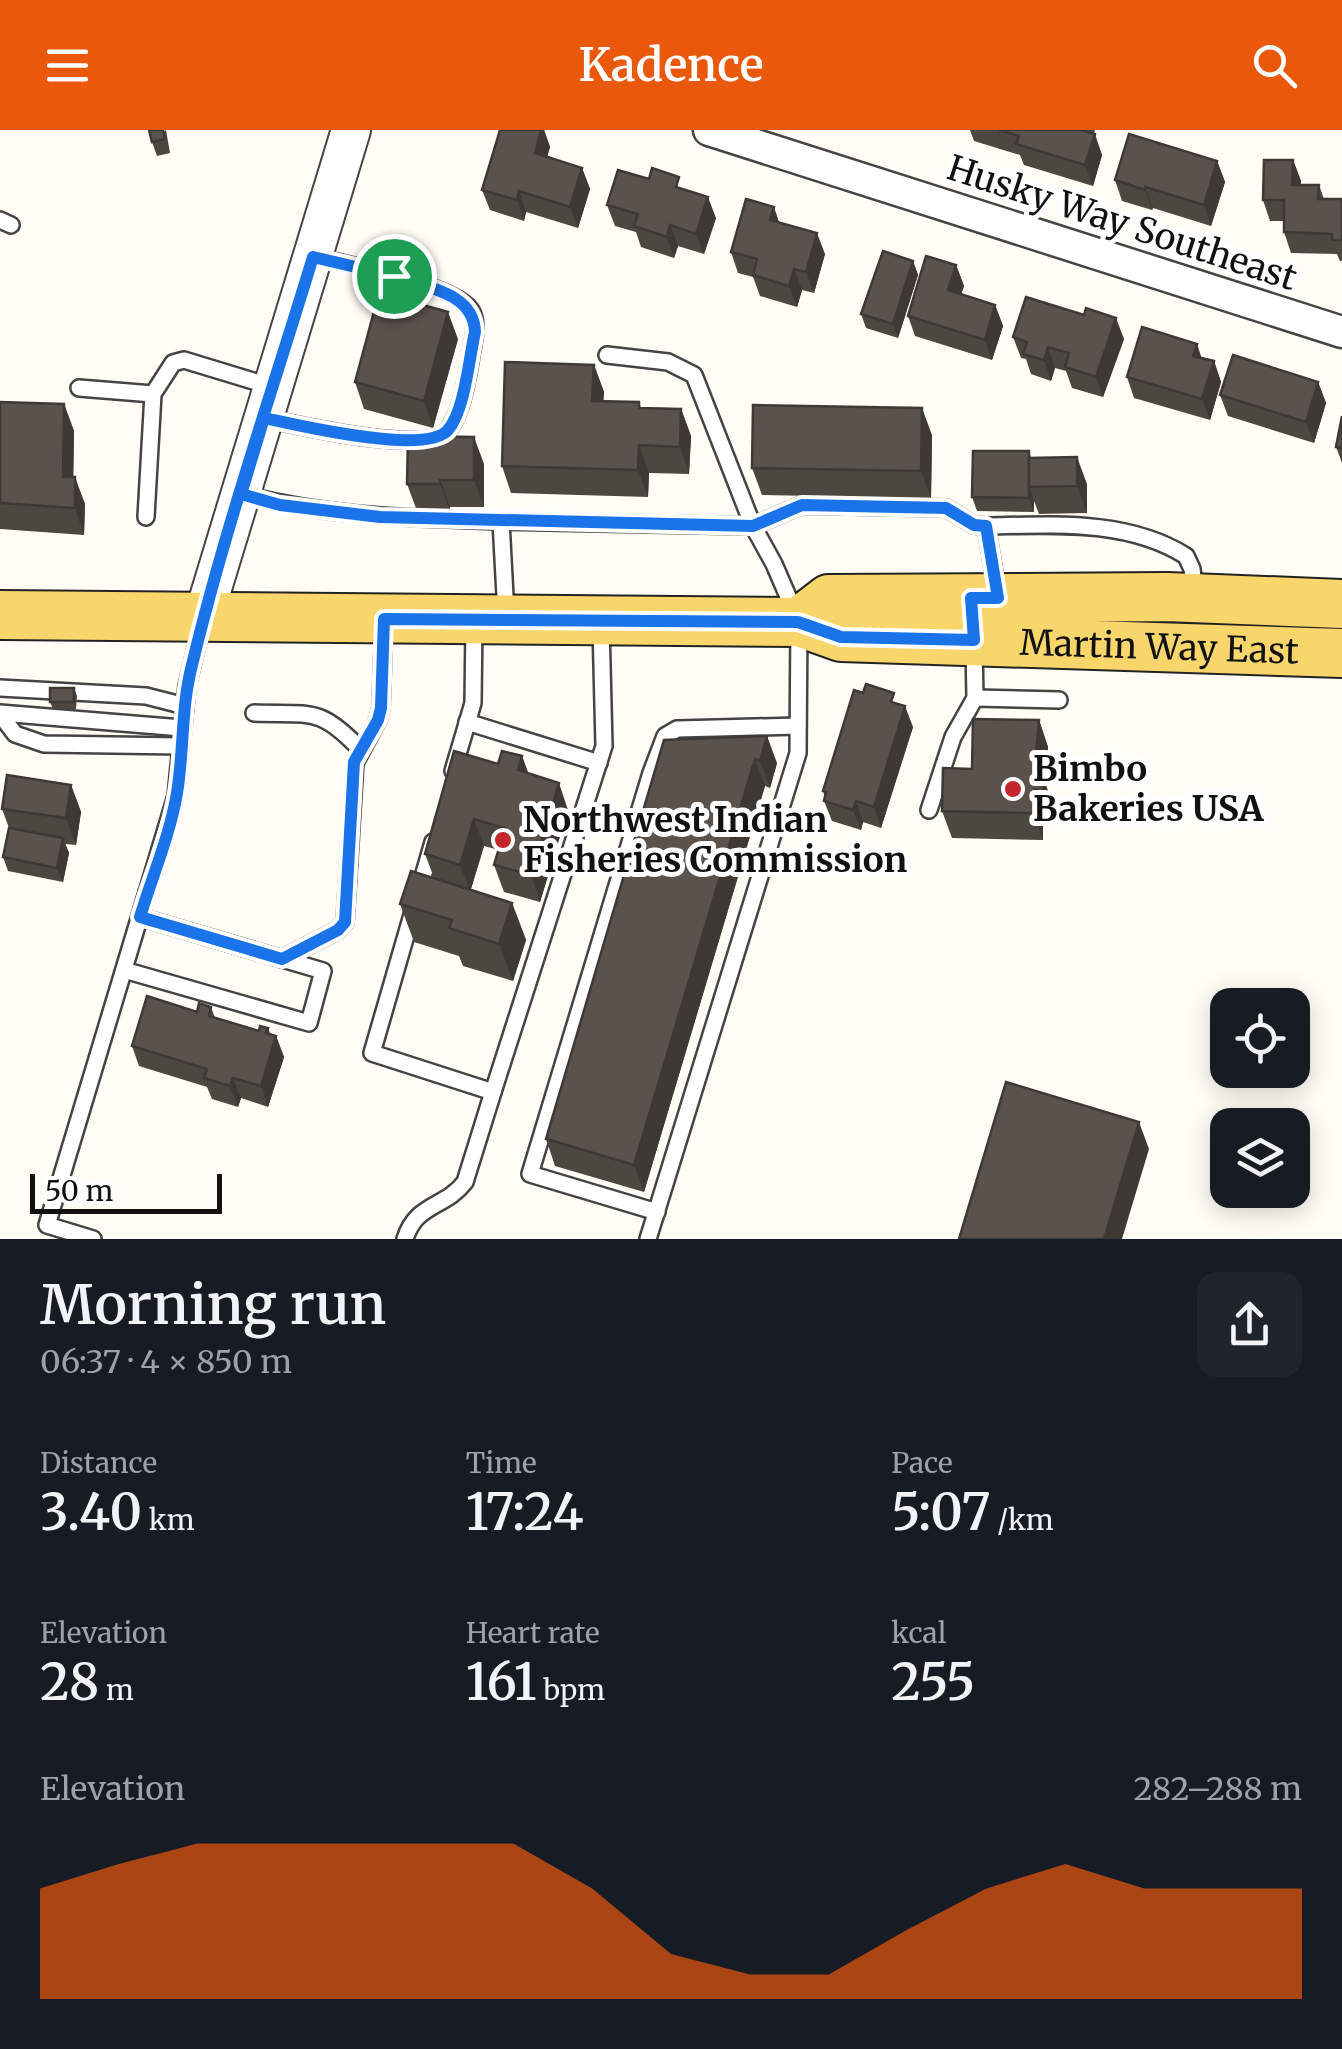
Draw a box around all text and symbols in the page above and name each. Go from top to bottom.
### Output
text: Kadence [578,37,764,93]
icon: menu [40,38,95,93]
icon: search [1247,38,1302,93]
street label: Husky Way Southeast [942,146,1302,300]
pin [352,234,437,319]
icon: arrive [367,249,422,304]
street label: Martin Way East [1019,621,1300,674]
place label: Bimbo Bakeries USA [1033,747,1265,831]
marker: Bimbo Bakeries USA [1002,778,1024,800]
place label: Northwest Indian Fisheries Commission [523,798,908,882]
marker: Northwest Indian Fisheries Commission [492,829,514,851]
map controls [1210,988,1310,1208]
button: locate [1210,988,1310,1088]
button: layers [1210,1108,1310,1208]
scale bar [30,1169,222,1214]
text: 50 m [45,1173,113,1209]
text: Morning run [40,1270,386,1339]
button: share [1197,1272,1302,1377]
text: 06:37 · 4 × 850 m [40,1342,292,1382]
text: Distance [40,1445,157,1481]
text: Time [466,1445,537,1481]
text: Pace [891,1445,953,1481]
text: 3.40 [40,1481,142,1544]
text: 17:24 [466,1481,584,1544]
text: 5:07 [891,1481,991,1544]
text: km [142,1502,194,1538]
text: /km [991,1502,1054,1538]
text: Elevation [40,1615,167,1651]
text: Heart rate [466,1615,600,1651]
text: kcal [891,1615,946,1651]
text: 28 [40,1651,99,1714]
text: 161 [466,1651,537,1714]
text: 255 [891,1651,975,1714]
text: m [99,1672,134,1708]
text: bpm [537,1672,605,1708]
text: Elevation [40,1769,185,1809]
text: 282–288 m [1133,1769,1302,1809]

